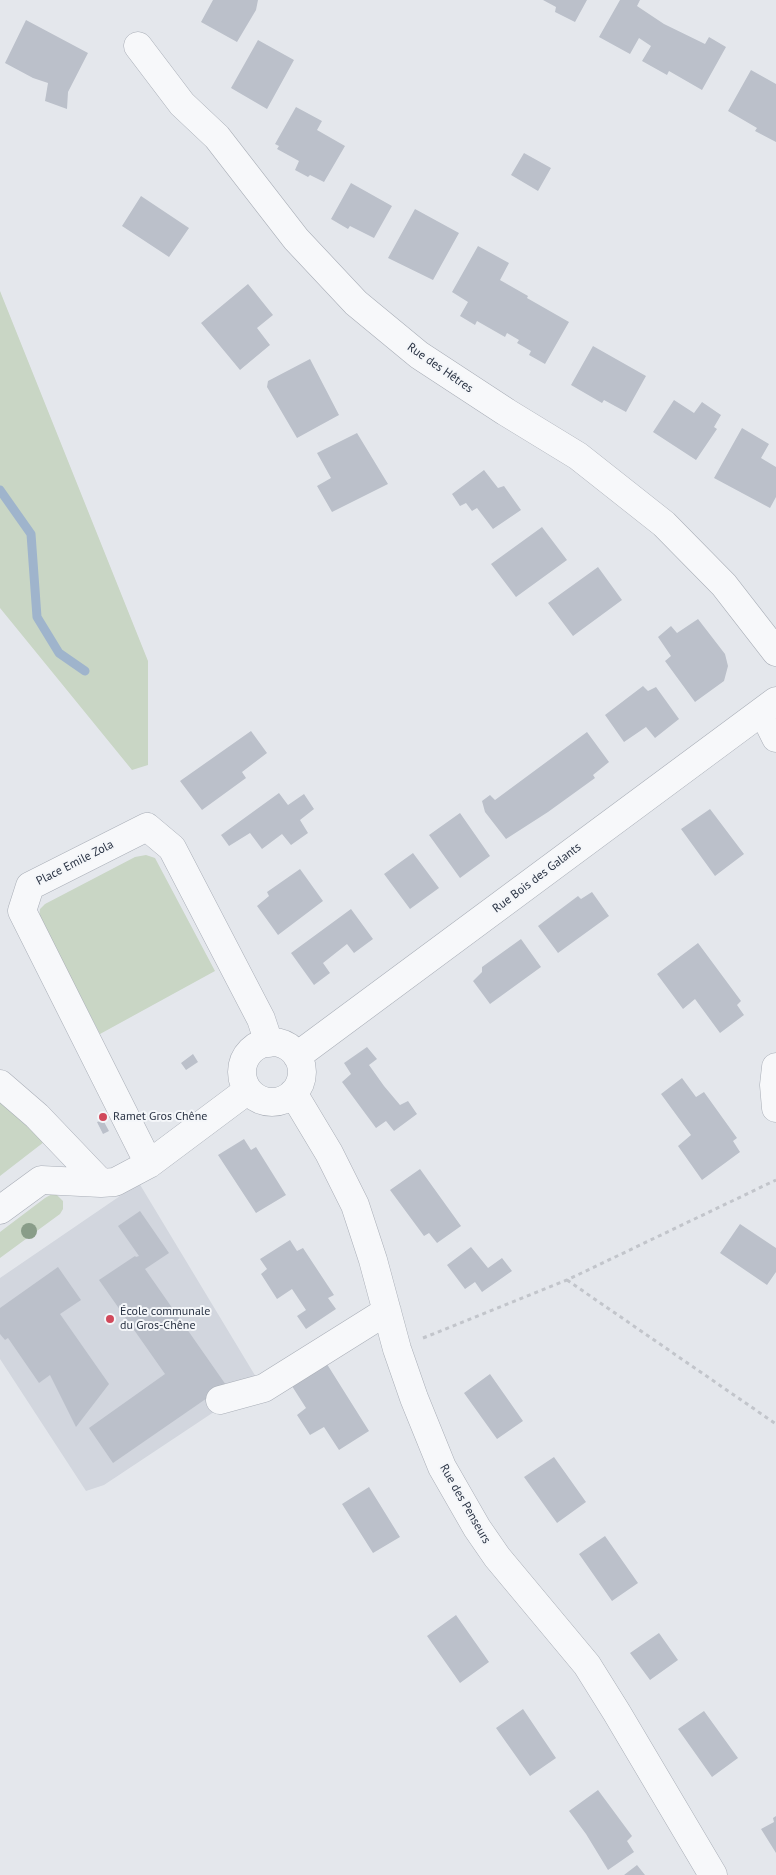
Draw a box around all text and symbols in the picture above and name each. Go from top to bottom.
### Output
street label: Rue des Hêtres [404,340,476,396]
street label: Place Emile Zola [34,837,116,889]
street label: Rue Bois des Galants [490,840,584,916]
place label: Ramet Gros Chêne [113,1110,207,1124]
marker: Ramet Gros Chêne [97,1111,109,1123]
place label: École communale du Gros-Chêne [120,1305,210,1333]
marker: École communale du Gros-Chêne [104,1313,116,1325]
street label: Rue des Penseurs [436,1462,494,1546]

